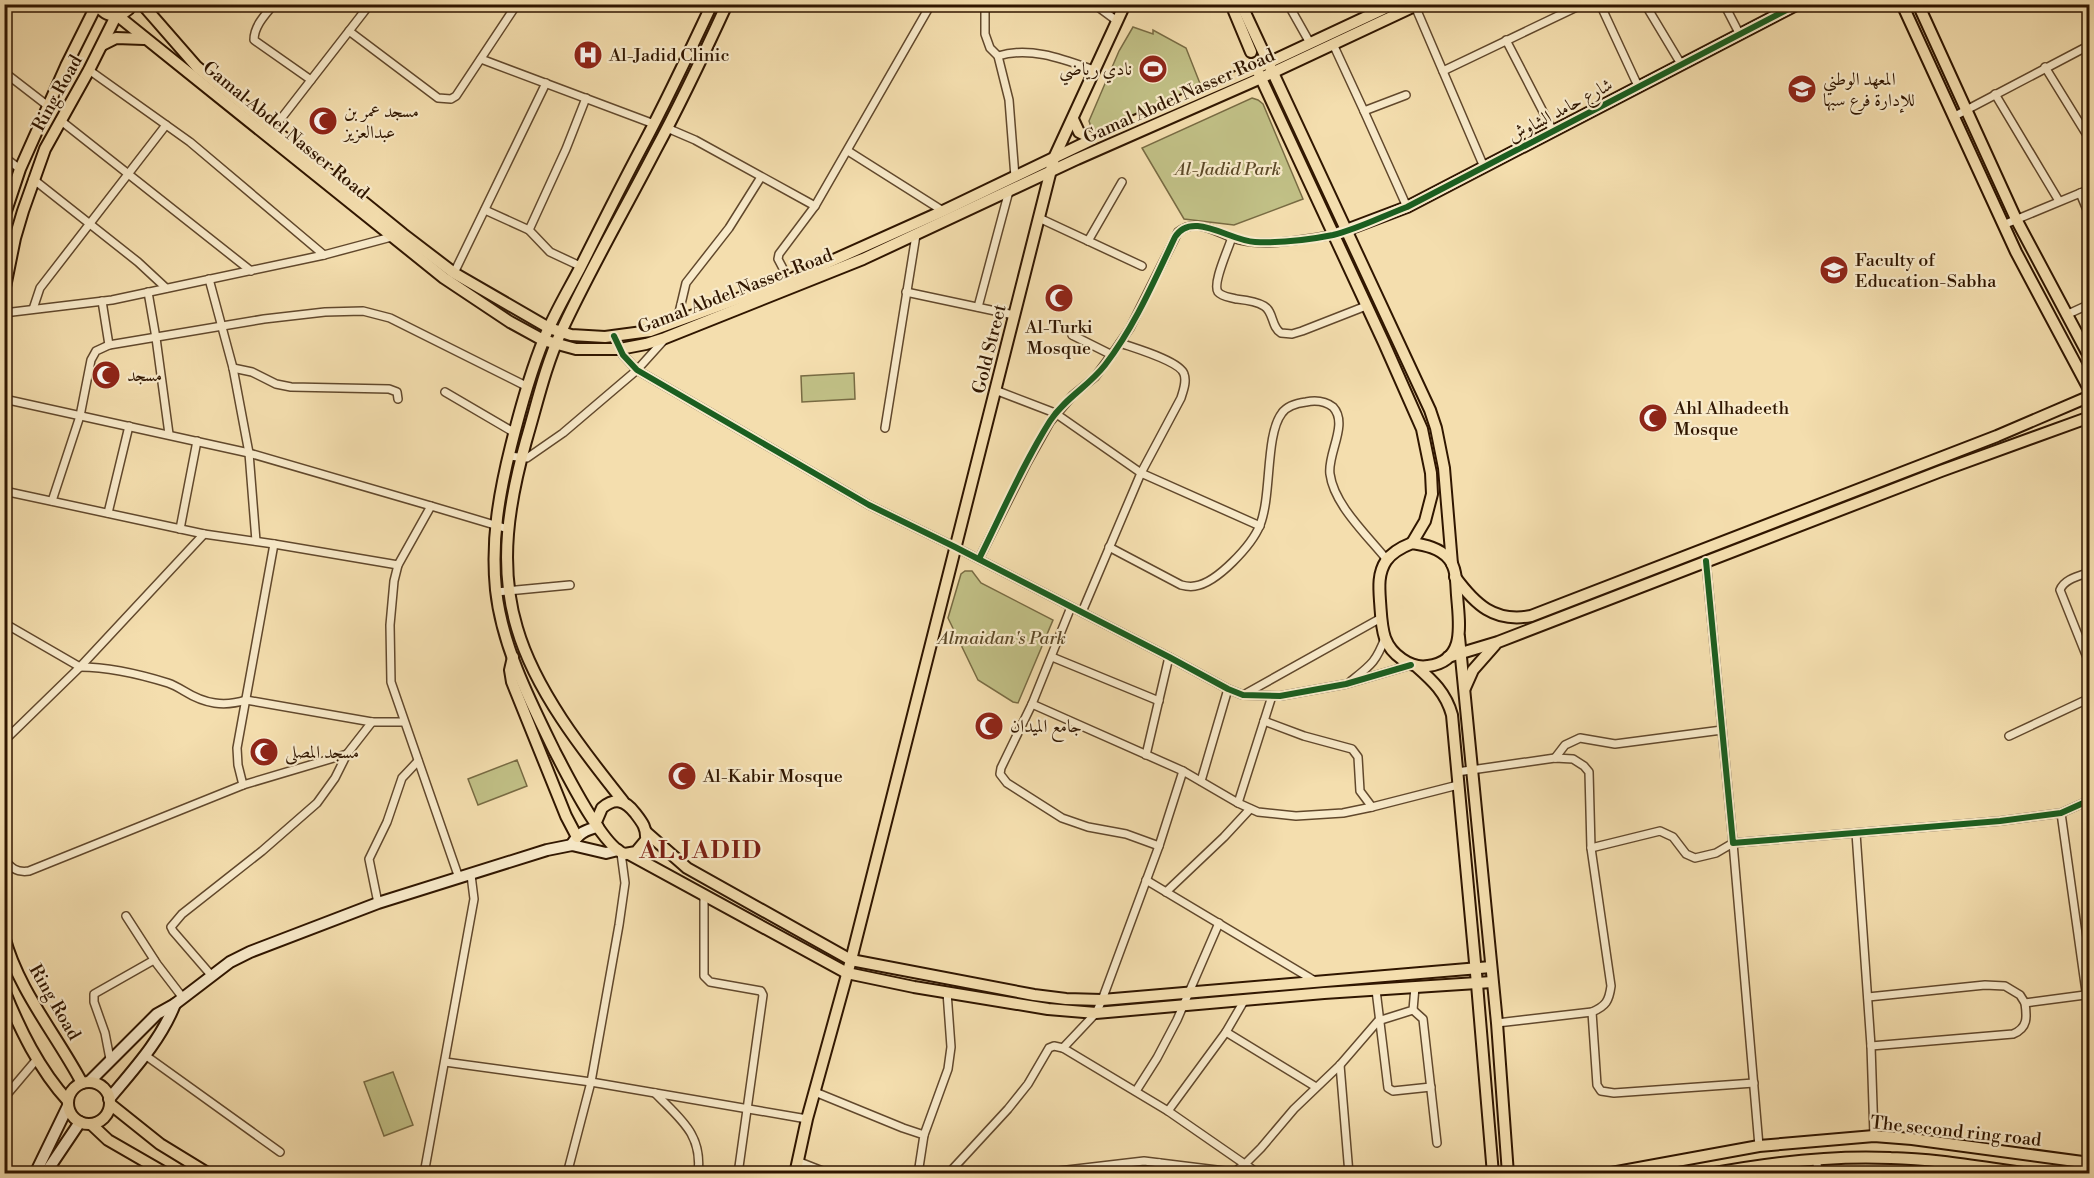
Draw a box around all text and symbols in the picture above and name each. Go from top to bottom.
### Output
hospital icon: Al-Jadid Clinic [572,39,604,71]
street label: Gamal Abdel Nasser Road [1080,43,1279,149]
place label: Al-Jadid Clinic [608,44,730,67]
street label: Ring Road [27,50,88,136]
sports icon: نادي رياضي [1137,53,1169,85]
street label: Gamal Abdel Nasser Road [198,56,374,205]
place label: نادي رياضي [1059,58,1132,86]
place label: المعهد الوطني للإدارة فرع سبها [1823,68,1915,115]
street label: شارع حامد الشاوش [1504,73,1618,150]
school or university icon: المعهد الوطني للإدارة فرع سبها [1786,73,1818,105]
place label: مسجد عمر بن عبدالعزيز [342,100,419,144]
mosque icon: مسجد عمر بن عبدالعزيز [307,105,339,137]
park label: Al-Jadid Park [1173,158,1281,181]
street label: Gamal Abdel Nasser Road [634,243,837,339]
place label: Faculty of Education-Sabha [1855,249,1997,293]
school or university icon: Faculty of Education-Sabha [1818,254,1850,286]
mosque icon: Al-Turki Mosque [1043,282,1075,314]
street label: Gold Street [967,301,1012,396]
place label: Al-Turki Mosque [1024,316,1093,360]
mosque icon: مسجد [90,359,122,391]
place label: مسجد [127,364,162,387]
place label: Ahl Alhadeeth Mosque [1673,397,1790,441]
mosque icon: Ahl Alhadeeth Mosque [1637,402,1669,434]
park label: Almaidan's Park [936,627,1066,650]
mosque icon: جامع الميدان [973,710,1005,742]
place label: جامع الميدان [1010,715,1082,742]
mosque icon: مسجد المصلى [248,736,280,768]
place label: مسجد المصلى [285,741,359,765]
mosque icon: Al-Kabir Mosque [666,760,698,792]
place label: Al-Kabir Mosque [702,765,843,788]
district label: AL JADID [638,836,763,866]
street label: Ring Road [24,960,86,1045]
street label: The second ring road [1869,1111,2043,1152]

